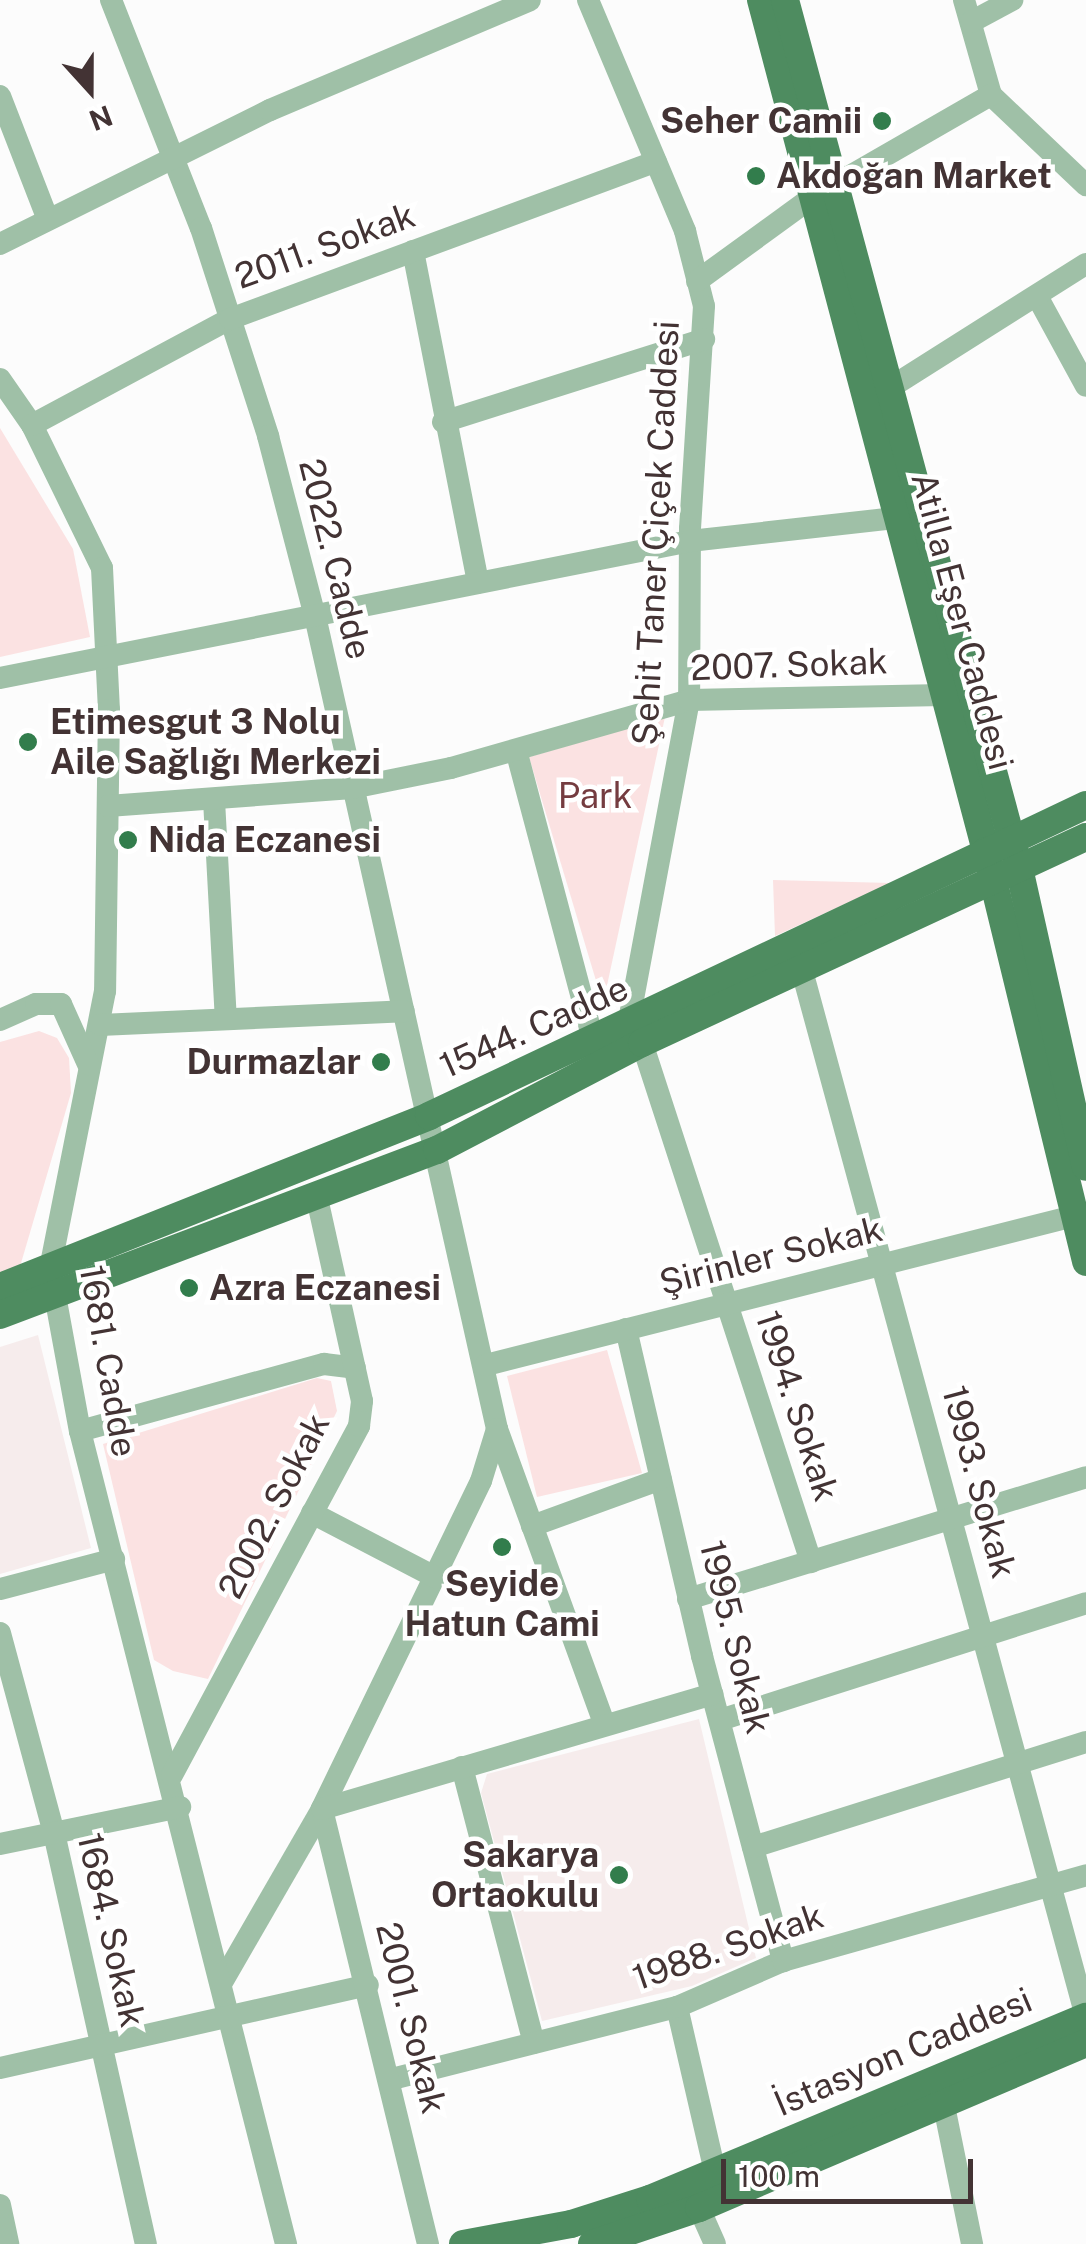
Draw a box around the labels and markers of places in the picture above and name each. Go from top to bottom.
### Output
place label: Seher Camii [660,100,862,142]
marker: Seher Camii [871,110,893,132]
place label: Akdoğan Market [776,155,1052,197]
marker: Akdoğan Market [745,165,767,187]
place label: Etimesgut 3 Nolu Aile Sağlığı Merkezi [50,701,381,783]
marker: Etimesgut 3 Nolu Aile Sağlığı Merkezi [15,729,41,755]
place label: Nida Eczanesi [148,819,381,861]
marker: Nida Eczanesi [117,829,139,851]
place label: Durmazlar [187,1041,361,1083]
marker: Durmazlar [370,1051,392,1073]
place label: Azra Eczanesi [209,1267,441,1309]
marker: Azra Eczanesi [178,1277,200,1299]
marker: Seyide Hatun Cami [491,1536,513,1558]
place label: Seyide Hatun Cami [404,1563,600,1645]
place label: Sakarya Ortaokulu [431,1834,599,1916]
marker: Sakarya Ortaokulu [608,1864,630,1886]

